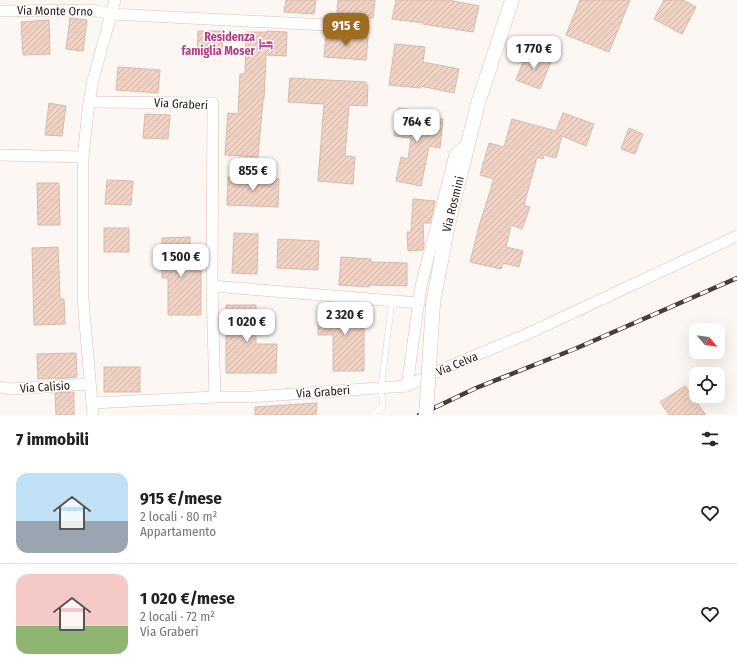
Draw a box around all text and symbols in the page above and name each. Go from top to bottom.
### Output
street label: Via Monte Orno [17,3,93,19]
pin: 915 € [318,13,374,47]
text: 915 € [332,18,360,33]
place label: Residenza famiglia Moser [181,30,256,58]
hotel icon: Residenza famiglia Moser [258,36,274,52]
pin: 1 770 € [497,36,571,70]
text: 1 770 € [516,41,552,56]
street label: Via Graberi [154,96,208,112]
pin: 764 € [389,109,445,143]
text: 764 € [403,114,431,129]
pin: 855 € [225,158,281,192]
text: 855 € [238,163,268,178]
street label: Via Rosmini [439,175,467,234]
pin: 1 500 € [144,244,218,278]
text: 1 500 € [162,249,200,264]
pin: 2 320 € [308,302,382,336]
text: 2 320 € [326,307,364,322]
pin: 1 020 € [210,309,284,343]
text: 1 020 € [228,314,266,329]
north arrow [689,323,725,359]
map controls [689,323,725,403]
street label: Via Celva [434,349,480,379]
button: locate [689,367,725,403]
street label: Via Calisio [19,378,71,396]
street label: Via Graberi [296,383,350,401]
icon: filters [699,428,721,450]
text: 7 immobili [16,429,89,450]
text: 915 €/mese [140,488,222,509]
icon: home [48,489,96,537]
icon: heart [699,502,721,524]
text: 2 locali · 80 m² [140,509,217,524]
text: Appartamento [140,524,216,539]
text: 1 020 €/mese [140,588,235,609]
icon: home [48,590,96,638]
icon: heart [699,603,721,625]
text: 2 locali · 72 m² [140,609,215,624]
text: Via Graberi [140,624,198,639]

